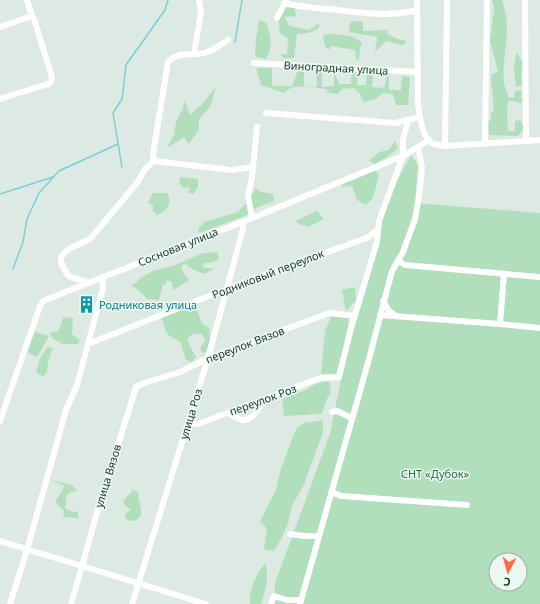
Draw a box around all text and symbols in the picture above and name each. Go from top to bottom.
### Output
street label: Виноградная улица [283,57,389,78]
street label: Сосновая улица [136,224,220,269]
street label: Родниковый переулок [210,245,326,302]
building icon: Родниковая улица [76,295,96,315]
place label: Родниковая улица [99,297,197,312]
street label: переулок Вязов [203,323,286,366]
street label: переулок Роз [227,380,298,419]
street label: улица Роз [176,387,205,441]
street label: улица Вязов [91,442,124,509]
park label: СНТ «Дубок» [401,466,470,481]
north arrow [488,552,528,592]
text: С [503,575,511,590]

